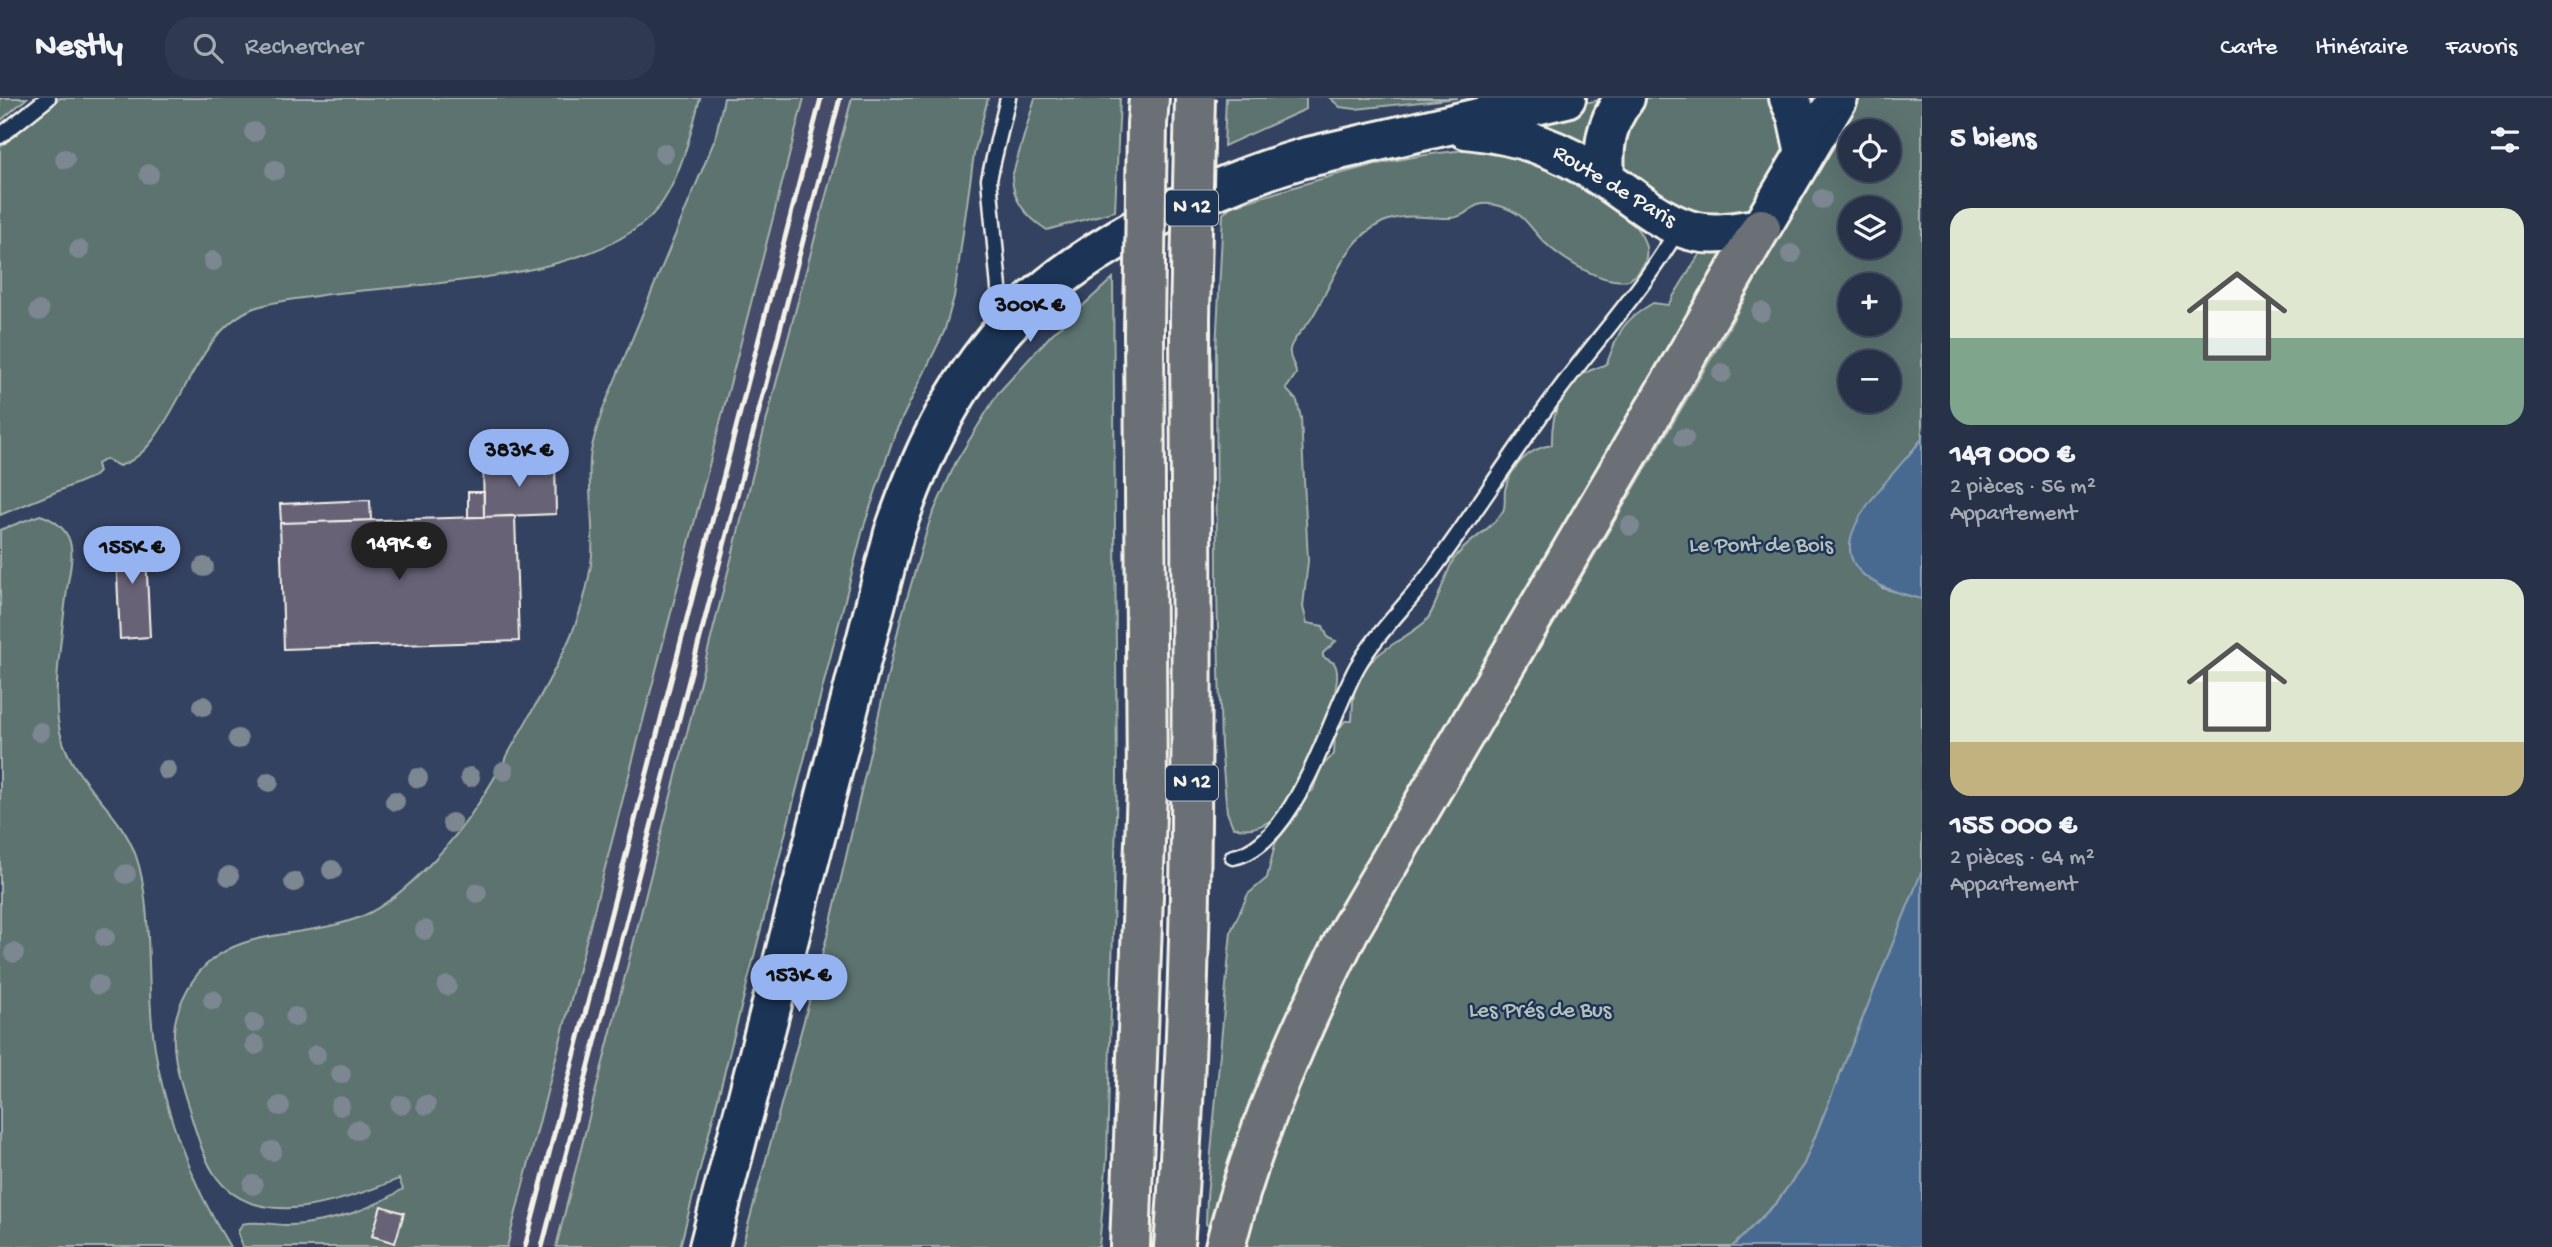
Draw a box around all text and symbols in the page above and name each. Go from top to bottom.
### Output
search box [165,17,655,80]
text: Nestly [35,29,123,67]
icon: search [189,29,227,67]
text: Rechercher [245,33,363,64]
text: Carte [2220,34,2277,63]
text: Itinéraire [2315,34,2408,63]
text: Favoris [2446,34,2517,63]
map controls [1838,119,1901,413]
button: locate [1838,119,1901,182]
icon: filters [2486,121,2524,159]
text: 5 biens [1950,123,2036,158]
street label: Route de Paris [1547,140,1681,235]
road number: N 12 [1166,190,1218,226]
button: layers [1838,196,1901,259]
icon: home [2174,253,2300,379]
button: + [1838,273,1901,336]
pin: 300K € [973,285,1087,344]
text: 300K € [995,293,1065,320]
button: − [1838,350,1901,413]
pin: 383K € [462,430,576,489]
text: 383K € [485,438,553,465]
text: 149 000 € [1950,439,2075,474]
text: 2 pièces · 56 m² [1950,474,2096,501]
text: Appartement [1950,501,2077,528]
pin: 149K € [342,522,456,582]
pin: 155K € [75,526,189,586]
text: 149K € [367,531,431,558]
park label: Le Pont de Bois [1689,533,1834,560]
text: 155K € [99,535,165,562]
icon: home [2174,624,2300,750]
road number: N 12 [1166,766,1218,800]
text: 155 000 € [1950,810,2077,845]
text: 2 pièces · 64 m² [1950,845,2095,872]
text: Appartement [1950,872,2077,899]
pin: 153K € [742,954,856,1014]
text: 153K € [766,963,832,990]
park label: Les Prés de Bus [1469,998,1612,1025]

